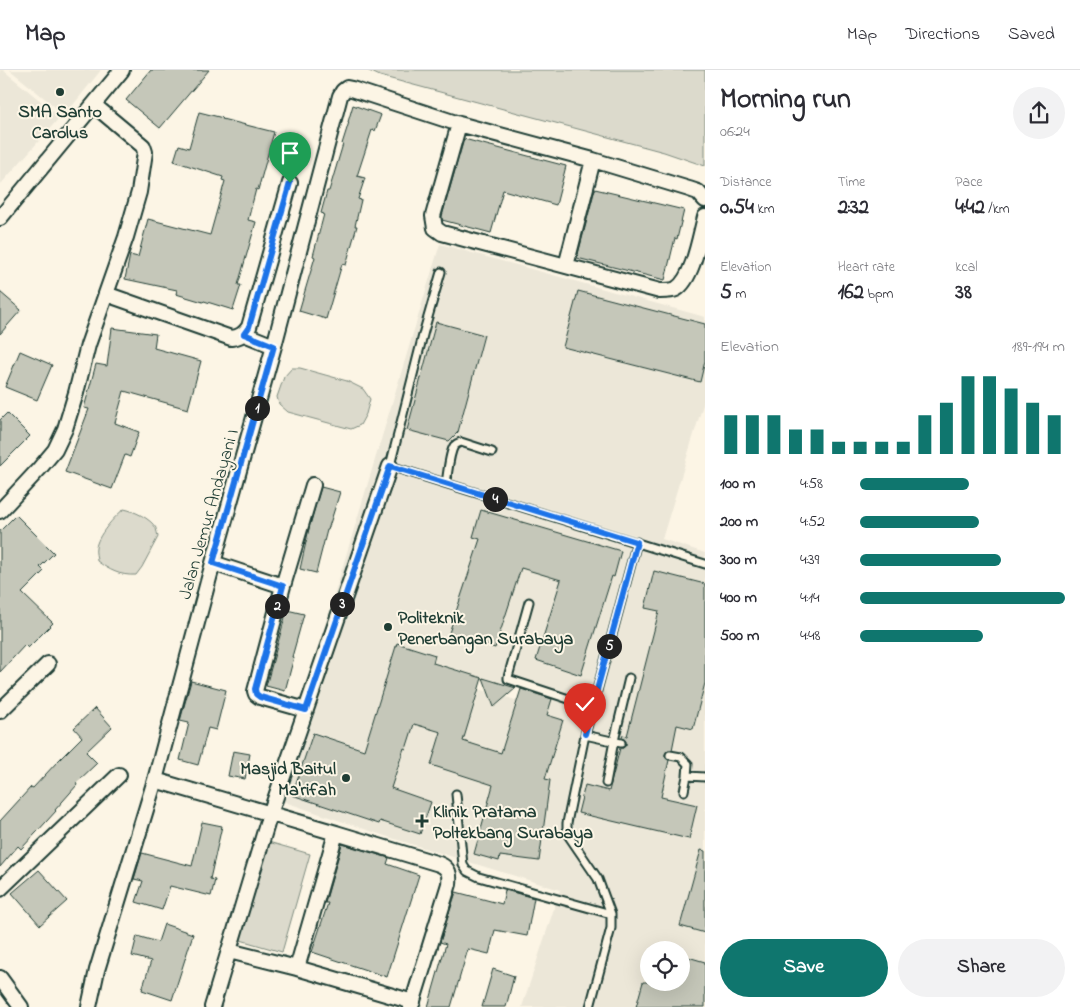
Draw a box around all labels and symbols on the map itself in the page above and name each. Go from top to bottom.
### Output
marker: SMA Santo Carolus [54,86,66,98]
place label: SMA Santo Carolus [18,100,102,147]
pin [269,132,311,183]
pin: 1 [244,396,270,420]
street label: Jalan Jemur Andayani I [173,426,247,603]
pin: 4 [482,486,508,512]
pin: 3 [330,592,354,616]
pin: 2 [264,594,290,618]
place label: Politeknik Penerbangan Surabaya [398,606,574,654]
marker: Politeknik Penerbangan Surabaya [382,621,394,633]
pin: 5 [596,634,622,658]
pin [564,683,606,734]
place label: Masjid Baitul Ma'rifah [240,757,336,804]
marker: Masjid Baitul Ma'rifah [340,772,352,784]
place label: Klinik Pratama Poltekbang Surabaya [433,800,593,848]
marker: Klinik Pratama Poltekbang Surabaya [415,814,429,828]

